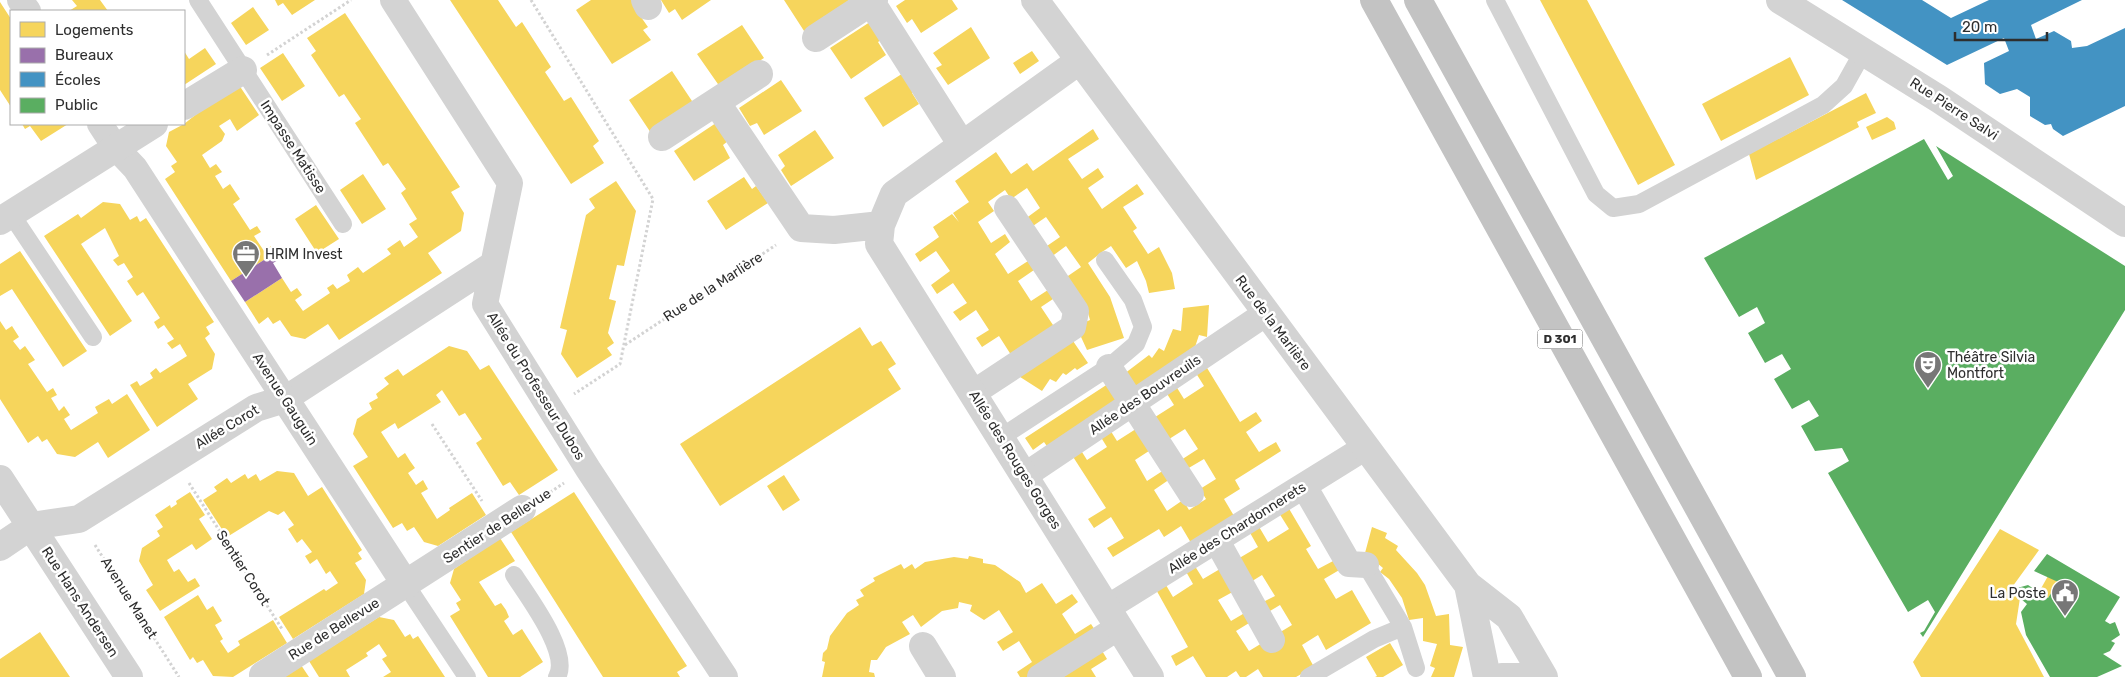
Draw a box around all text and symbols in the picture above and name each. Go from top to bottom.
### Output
legend [10,10,185,125]
scale bar [1955,10,2048,42]
text: 20 m [1962,18,1997,36]
text: Logements [55,21,134,39]
text: Bureaux [55,46,113,64]
text: Écoles [55,71,101,89]
street label: Rue Pierre Salvi [1907,74,2001,144]
text: Public [55,96,98,114]
street label: Impasse Matisse [257,97,330,197]
office icon: HRIM Invest [231,239,261,278]
place label: HRIM Invest [265,246,343,263]
street label: Rue de la Marlière [660,249,766,325]
street label: Rue de la Marlière [1232,272,1314,374]
street label: Allée du Professeur Dubos [483,309,589,463]
road number: D 301 [1538,329,1582,348]
place label: Théâtre Silvia Montfort [1947,349,2035,382]
street label: Avenue Gauguin [249,350,321,448]
theatre icon: Théâtre Silvia Montfort [1913,350,1943,389]
street label: Allée des Bouvreuils [1086,351,1204,439]
street label: Allée des Rouges Gorges [965,387,1065,533]
street label: Allée Corot [192,401,262,453]
street label: Allée des Chardonnerets [1165,479,1309,577]
street label: Sentier de Bellevue [440,485,554,567]
street label: Sentier Corot [212,527,274,609]
street label: Rue Hans Andersen [38,544,122,660]
street label: Avenue Manet [97,554,161,642]
public building icon: La Poste [2050,578,2080,617]
place label: La Poste [1990,585,2046,602]
street label: Rue de Bellevue [285,594,383,664]

